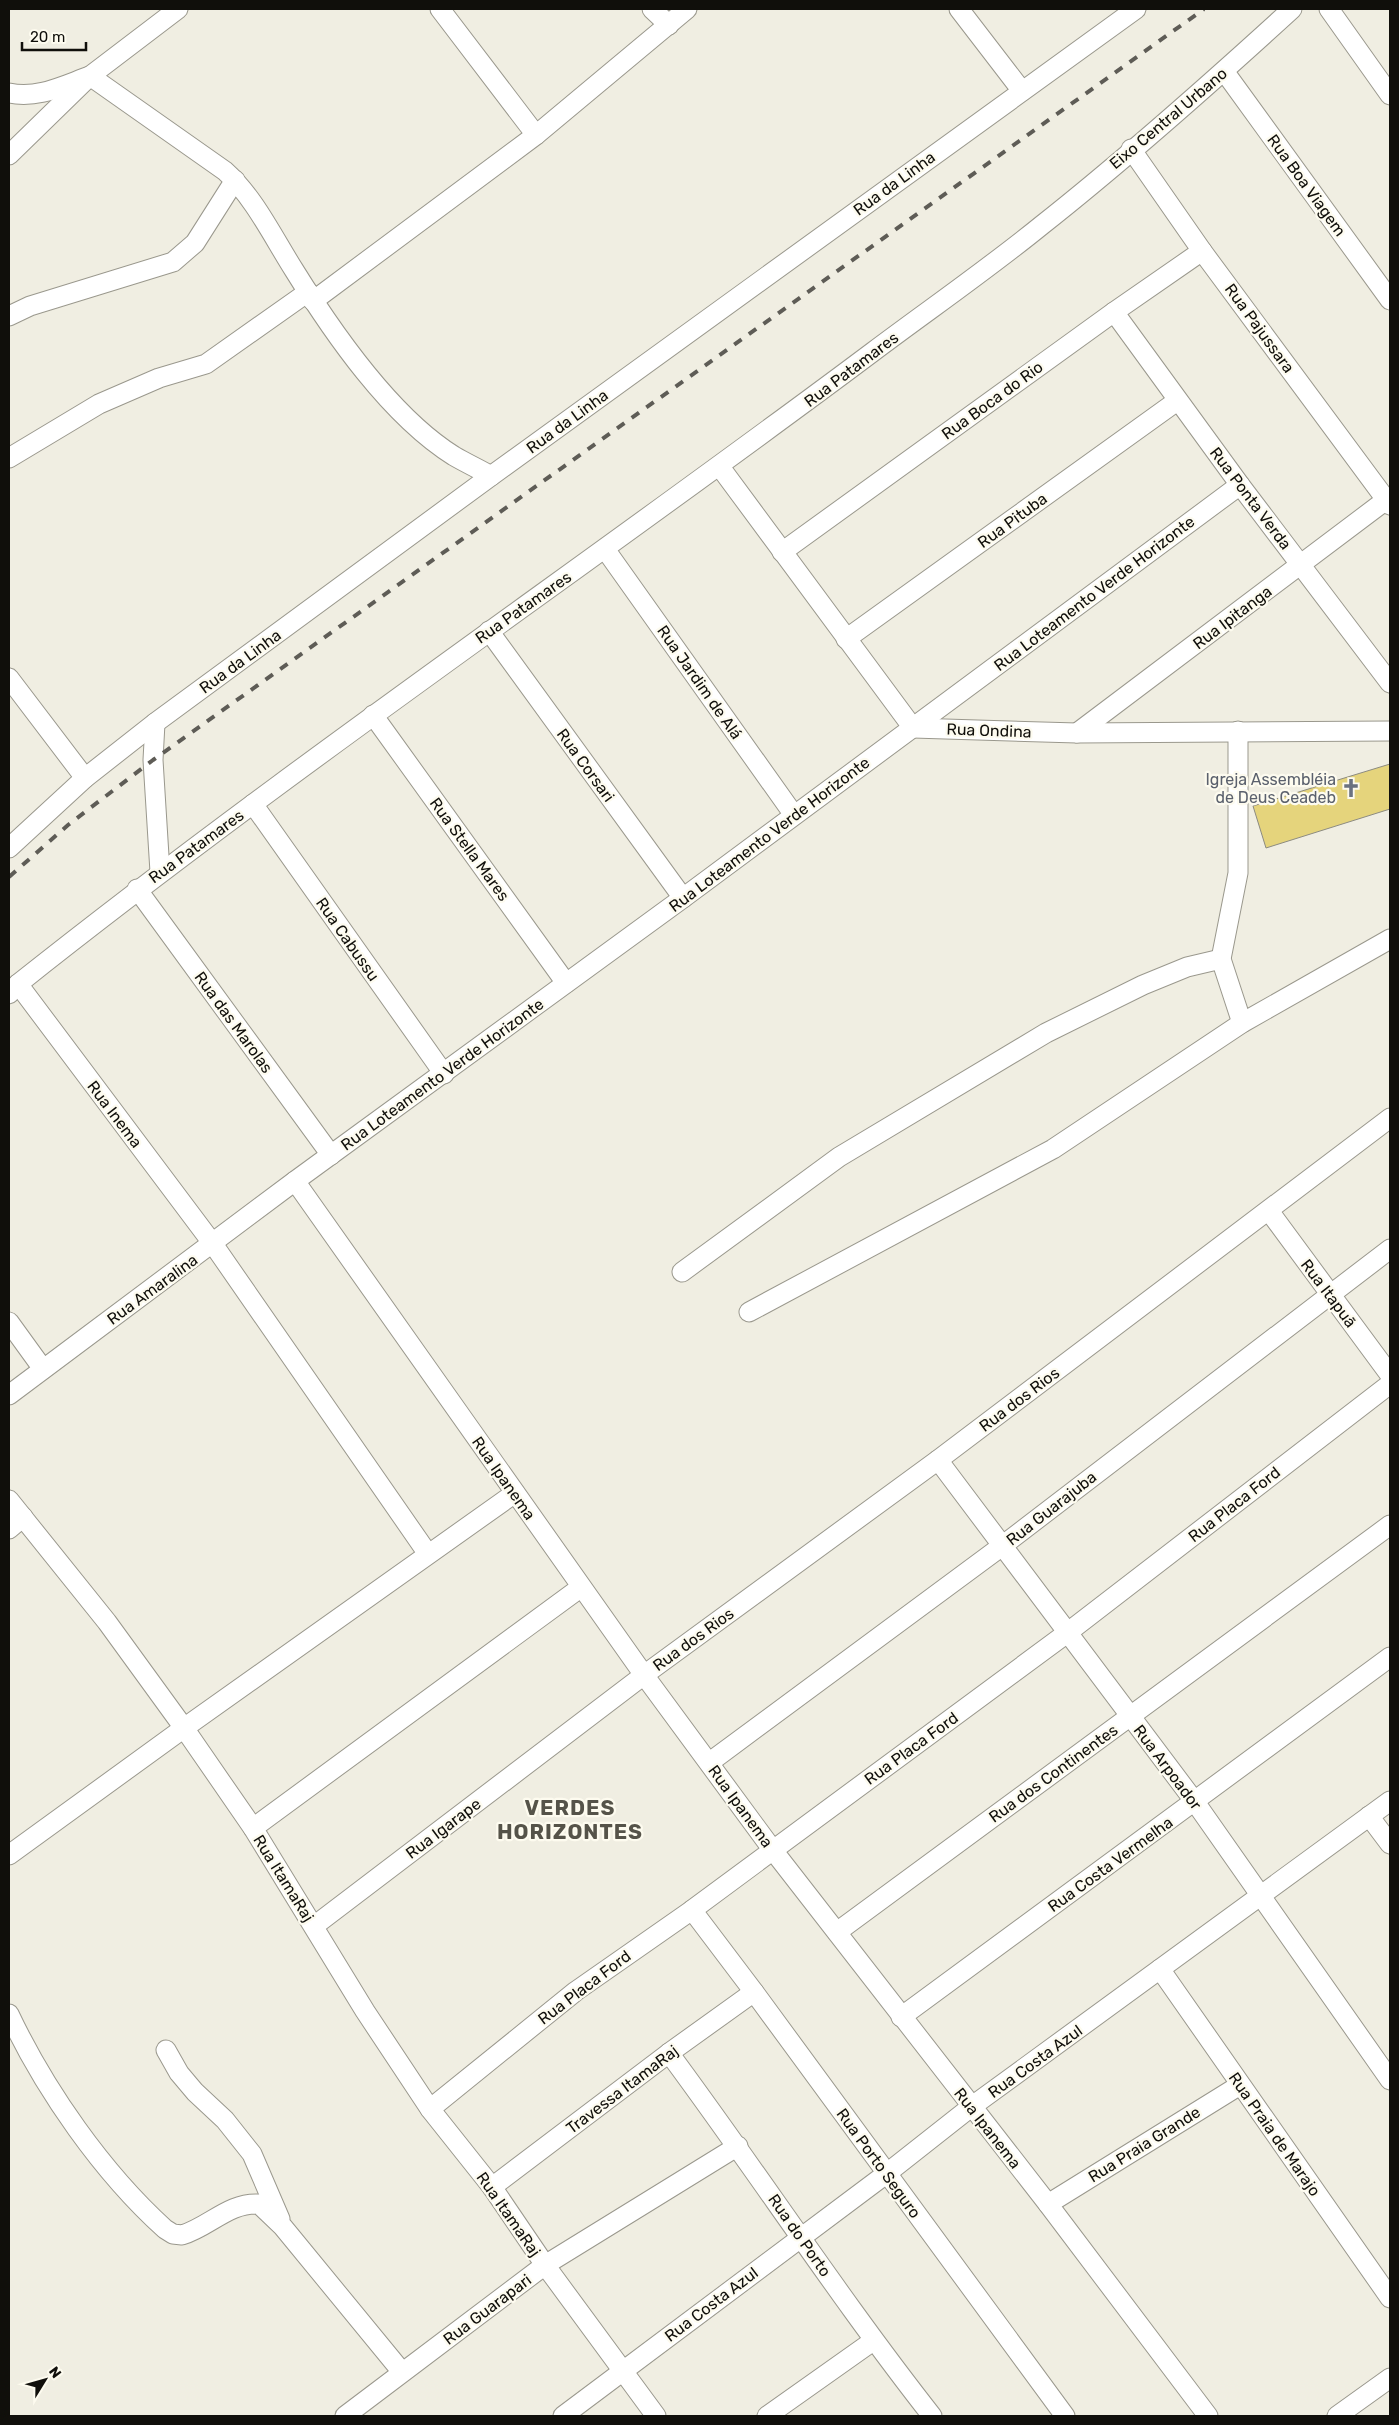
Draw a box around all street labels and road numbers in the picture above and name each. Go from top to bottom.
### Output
street label: Eixo Central Urbano [1106,64,1231,173]
street label: Rua Boa Viagem [1263,131,1350,240]
street label: Rua da Linha [850,147,939,219]
street label: Rua Pajussara [1221,280,1298,377]
street label: Rua Patamares [800,328,902,411]
street label: Rua Boca do Rio [938,357,1047,443]
street label: Rua da Linha [523,385,612,457]
street label: Rua Ponta Verda [1206,443,1295,553]
street label: Rua Pituba [974,489,1051,552]
street label: Rua Loteamento Verde Horizonte [990,512,1198,675]
street label: Rua Patamares [472,567,575,648]
street label: Rua Ipitanga [1189,582,1275,653]
street label: Rua Jardim de Alá [653,622,746,743]
street label: Rua da Linha [196,625,285,697]
street label: Rua Ondina [946,720,1032,741]
street label: Rua Corsari [553,725,618,806]
street label: Rua Loteamento Verde Horizonte [665,753,873,916]
street label: Rua Stella Mares [426,794,513,905]
street label: Rua Patamares [145,806,248,887]
street label: Rua Cabussu [312,894,383,985]
street label: Rua das Marolas [190,968,277,1077]
street label: Rua Loteamento Verde Horizonte [337,994,547,1154]
street label: Rua Inema [83,1077,146,1152]
street label: Rua Amaralina [103,1250,201,1329]
street label: Rua Itapuã [1297,1256,1360,1331]
street label: Rua dos Rios [976,1363,1063,1436]
street label: Rua Ipanema [468,1433,539,1524]
street label: Rua Placa Ford [1185,1463,1284,1546]
street label: Rua Guarajuba [1002,1467,1100,1550]
street label: Rua dos Rios [649,1604,737,1675]
street label: Rua Placa Ford [861,1708,962,1789]
street label: Rua dos Continentes [985,1720,1122,1827]
street label: Rua Arpoador [1129,1721,1206,1814]
street label: Rua Ipanema [704,1761,777,1851]
street label: Rua Igarape [402,1794,485,1863]
street label: Rua Costa Vermelha [1044,1813,1176,1916]
street label: Rua ItamaRaj [249,1831,318,1925]
street label: Rua Placa Ford [534,1946,634,2028]
street label: Rua Costa Azul [984,2021,1086,2102]
street label: Travessa ItamaRaj [563,2041,682,2138]
street label: Rua Praia de Marajo [1225,2069,1324,2200]
street label: Rua Ipanema [950,2084,1025,2172]
street label: Rua Praia Grande [1085,2102,1204,2187]
street label: Rua Porto Seguro [832,2105,925,2222]
street label: Rua ItamaRaj [472,2168,545,2260]
street label: Rua do Porto [764,2190,835,2280]
street label: Rua Costa Azul [661,2263,762,2346]
street label: Rua Guarapari [440,2270,535,2349]

